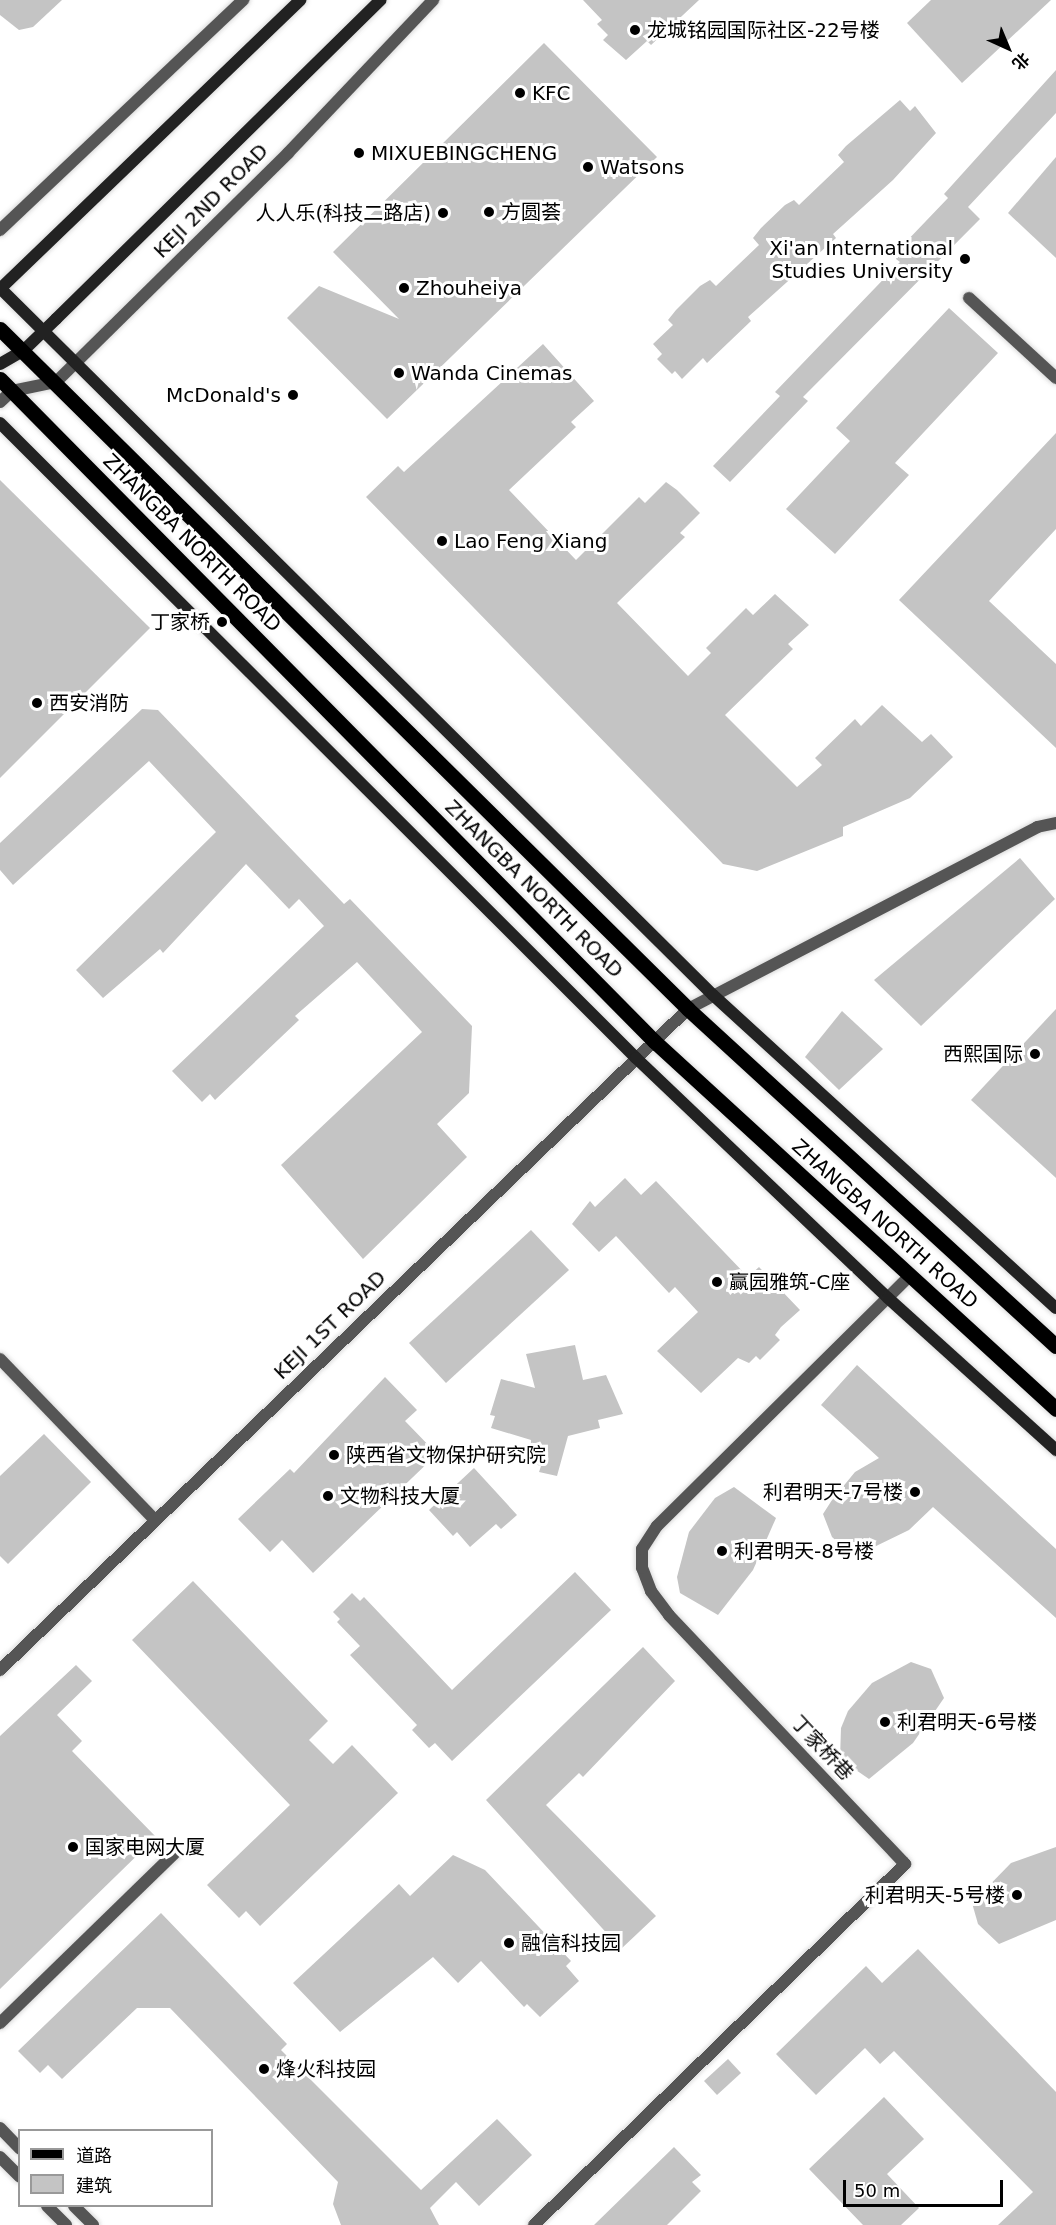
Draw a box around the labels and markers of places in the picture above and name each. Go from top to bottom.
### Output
place label: 龙城铭园国际社区-22号楼 [647,18,880,42]
marker: 龙城铭园国际社区-22号楼 [628,23,642,37]
place label: KFC [532,81,571,105]
marker: KFC [513,86,527,100]
place label: MIXUEBINGCHENG [371,141,557,165]
marker: MIXUEBINGCHENG [352,146,366,160]
place label: Watsons [600,155,684,179]
marker: Watsons [581,160,595,174]
place label: 方圆荟 [501,200,561,224]
place label: 人人乐(科技二路店) [255,201,431,225]
marker: 方圆荟 [482,205,496,219]
marker: 人人乐(科技二路店) [436,206,450,220]
place label: Xi'an International Studies University [769,236,953,283]
marker: Xi'an International Studies University [958,252,972,266]
place label: Zhouheiya [416,276,522,300]
marker: Zhouheiya [397,281,411,295]
place label: Wanda Cinemas [411,361,572,385]
marker: Wanda Cinemas [392,366,406,380]
place label: McDonald's [166,383,281,407]
marker: McDonald's [286,388,300,402]
place label: Lao Feng Xiang [454,529,607,553]
marker: Lao Feng Xiang [435,534,449,548]
place label: 丁家桥 [150,610,210,634]
marker: 丁家桥 [215,615,229,629]
place label: 西安消防 [49,691,129,715]
marker: 西安消防 [30,696,44,710]
place label: 西熙国际 [943,1042,1023,1066]
marker: 西熙国际 [1028,1047,1042,1061]
place label: 赢园雅筑-C座 [729,1270,850,1294]
marker: 赢园雅筑-C座 [710,1275,724,1289]
place label: 陕西省文物保护研究院 [346,1443,546,1467]
marker: 陕西省文物保护研究院 [327,1448,341,1462]
place label: 利君明天-7号楼 [763,1480,903,1504]
place label: 文物科技大厦 [340,1484,460,1508]
marker: 利君明天-7号楼 [908,1485,922,1499]
marker: 文物科技大厦 [321,1489,335,1503]
place label: 利君明天-8号楼 [734,1539,874,1563]
marker: 利君明天-8号楼 [715,1544,729,1558]
place label: 利君明天-6号楼 [897,1710,1037,1734]
marker: 利君明天-6号楼 [878,1715,892,1729]
place label: 国家电网大厦 [85,1835,205,1859]
marker: 国家电网大厦 [66,1840,80,1854]
place label: 利君明天-5号楼 [865,1883,1005,1907]
marker: 利君明天-5号楼 [1010,1888,1024,1902]
place label: 融信科技园 [521,1931,621,1955]
marker: 融信科技园 [502,1936,516,1950]
place label: 烽火科技园 [276,2057,376,2081]
marker: 烽火科技园 [257,2062,271,2076]

